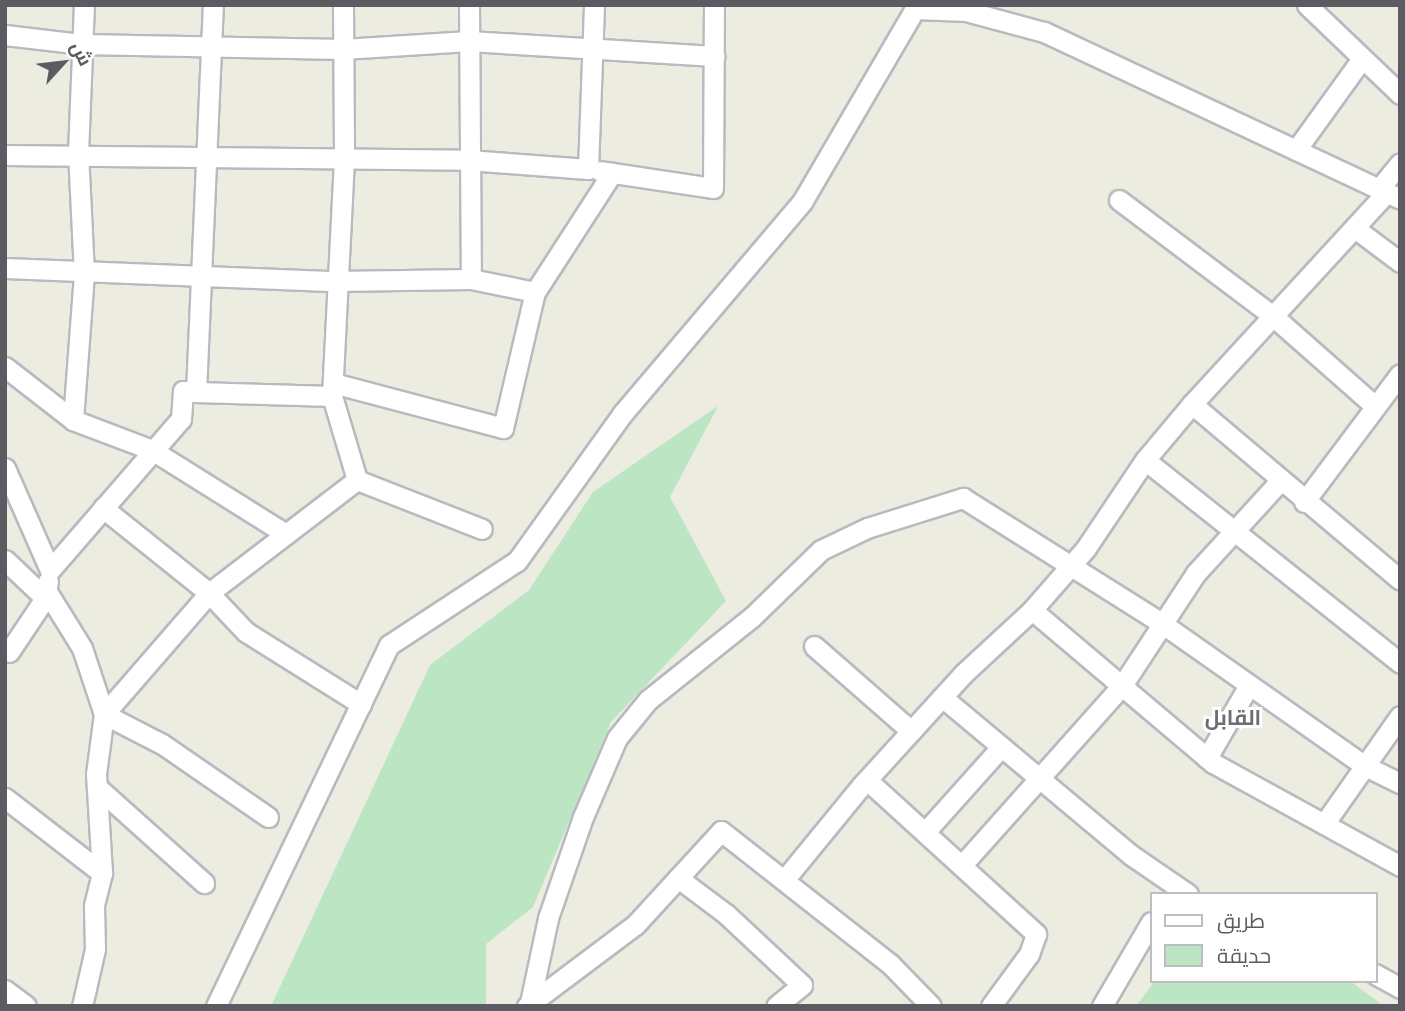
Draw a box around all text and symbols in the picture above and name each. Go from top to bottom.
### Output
north arrow [28,28,98,98]
text: ش [65,37,98,70]
district label: القابل [1205,704,1261,730]
legend [1150,892,1377,983]
text: طريق [1217,907,1265,933]
text: حديقة [1217,942,1271,968]

